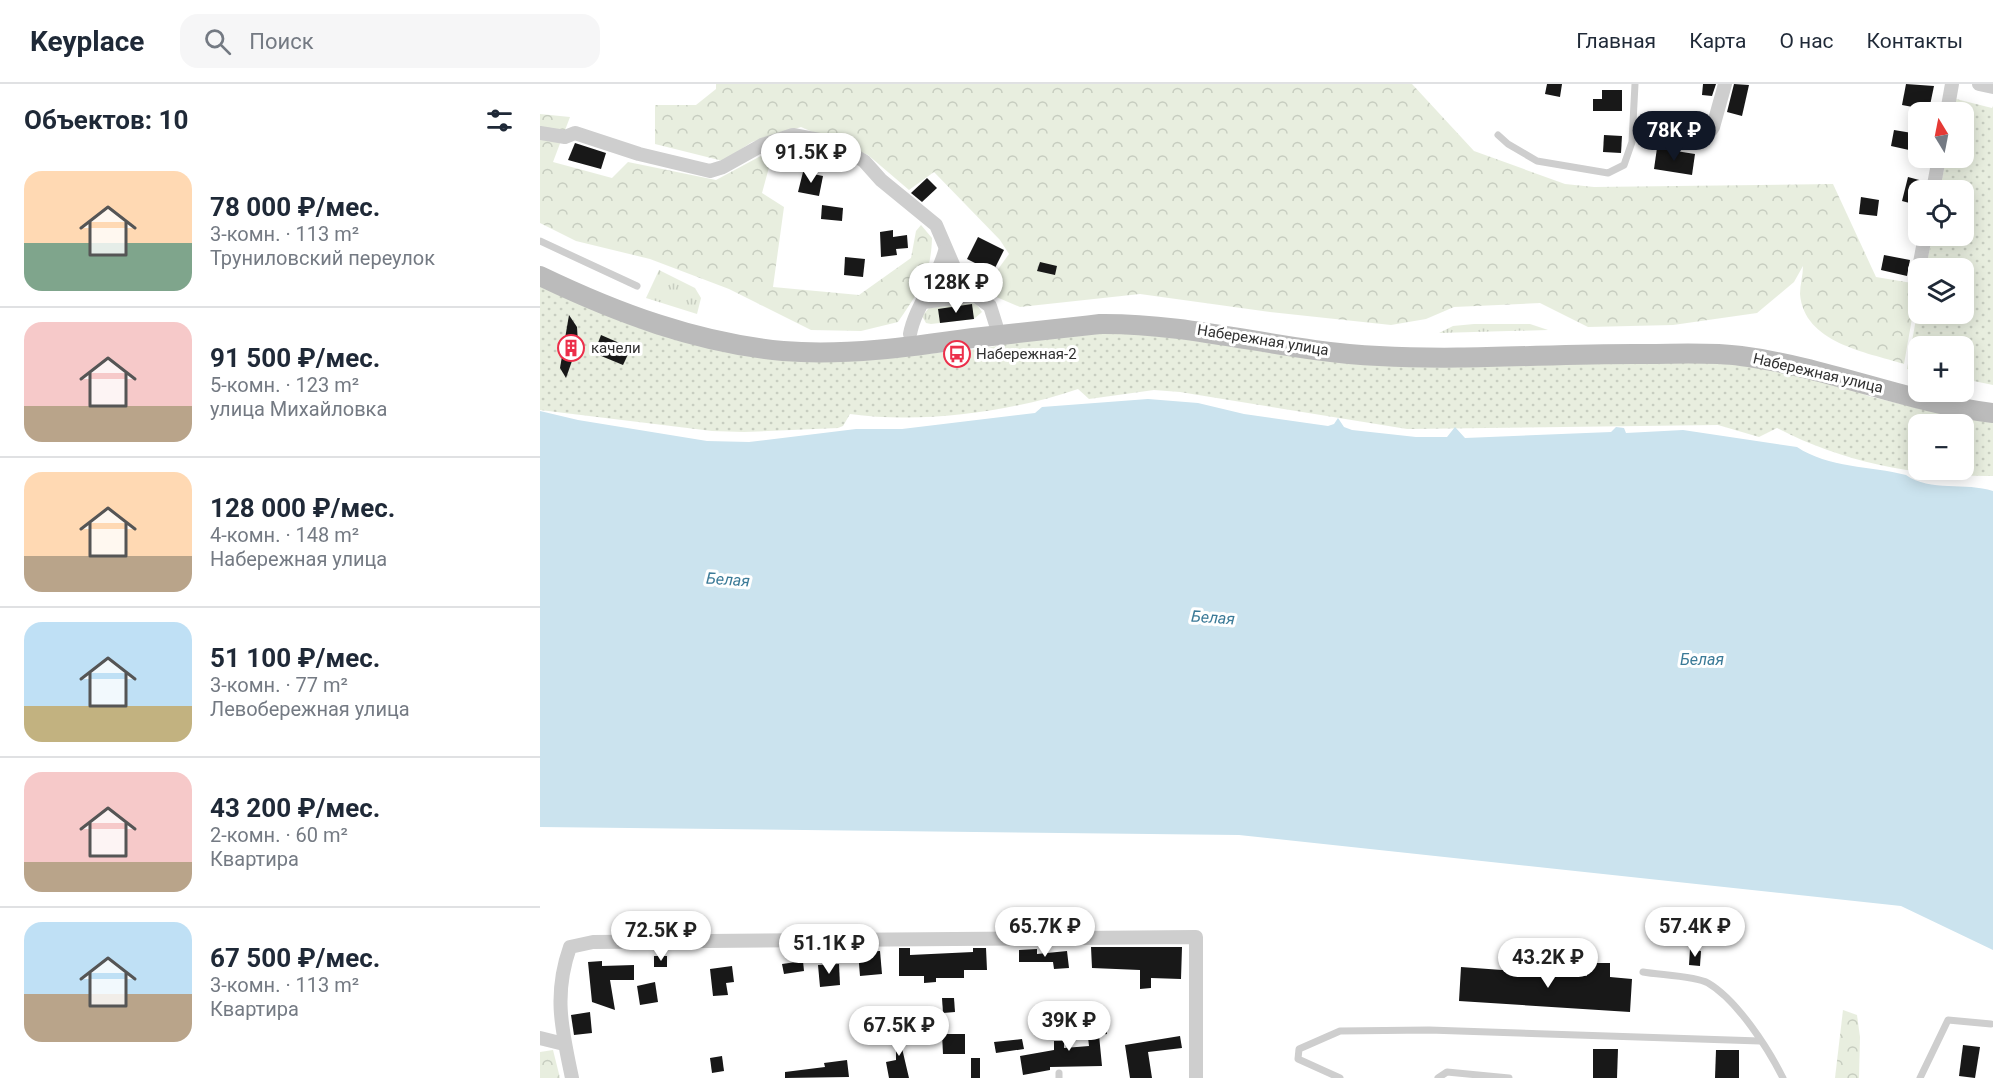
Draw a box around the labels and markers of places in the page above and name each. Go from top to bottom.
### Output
pin: 78K ₽ [1632,111,1716,162]
pin: 91.5K ₽ [756,133,866,184]
pin: 128K ₽ [907,263,1005,314]
building icon: качели [556,333,586,363]
place label: качели [591,339,641,357]
bus stop icon: Набережная-2 [942,339,972,369]
place label: Набережная-2 [976,345,1077,363]
pin: 65.7K ₽ [990,907,1100,958]
pin: 57.4K ₽ [1640,907,1750,958]
pin: 72.5K ₽ [606,911,716,962]
pin: 51.1K ₽ [774,924,884,975]
pin: 43.2K ₽ [1493,938,1603,989]
pin: 39K ₽ [1027,1001,1111,1052]
pin: 67.5K ₽ [844,1006,954,1057]

